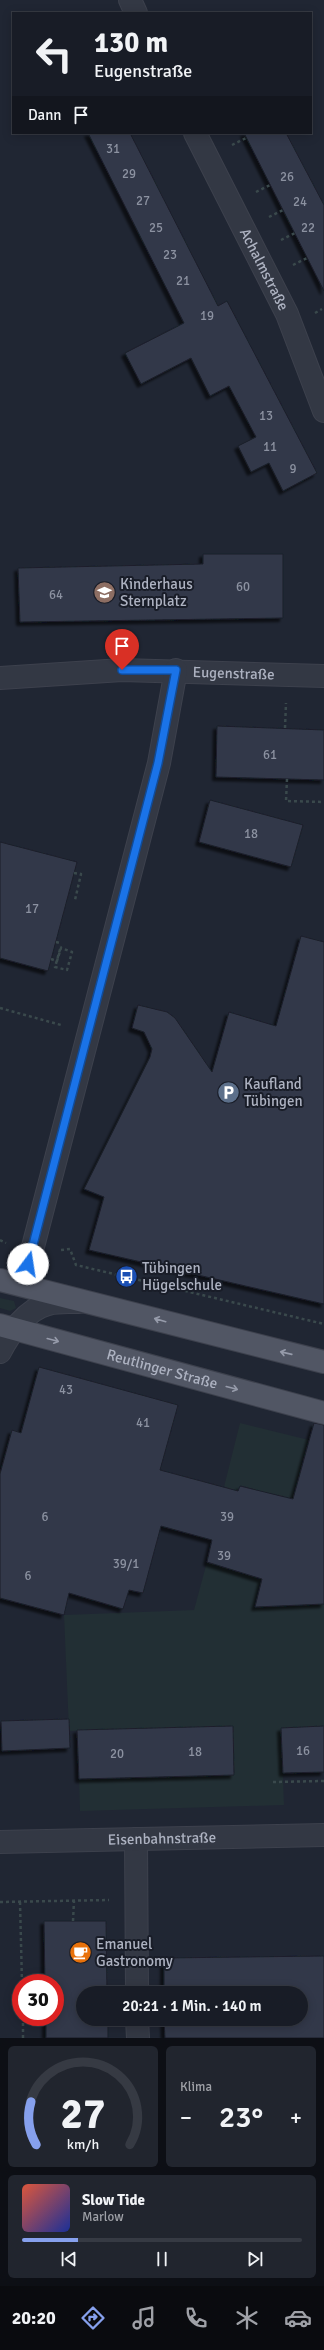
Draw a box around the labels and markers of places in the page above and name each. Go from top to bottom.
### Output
place label: Kinderhaus Sternplatz [120,575,193,610]
school or university icon: Kinderhaus Sternplatz [92,580,118,606]
pin [105,629,139,670]
place label: Kaufland Tübingen [244,1075,303,1110]
parking icon: Kaufland Tübingen [216,1080,242,1106]
place label: Tübingen Hügelschule [142,1259,222,1294]
bus stop icon: Tübingen Hügelschule [114,1264,140,1290]
place label: Emanuel Gastronomy [96,1935,173,1970]
cafe icon: Emanuel Gastronomy [67,1940,93,1966]

